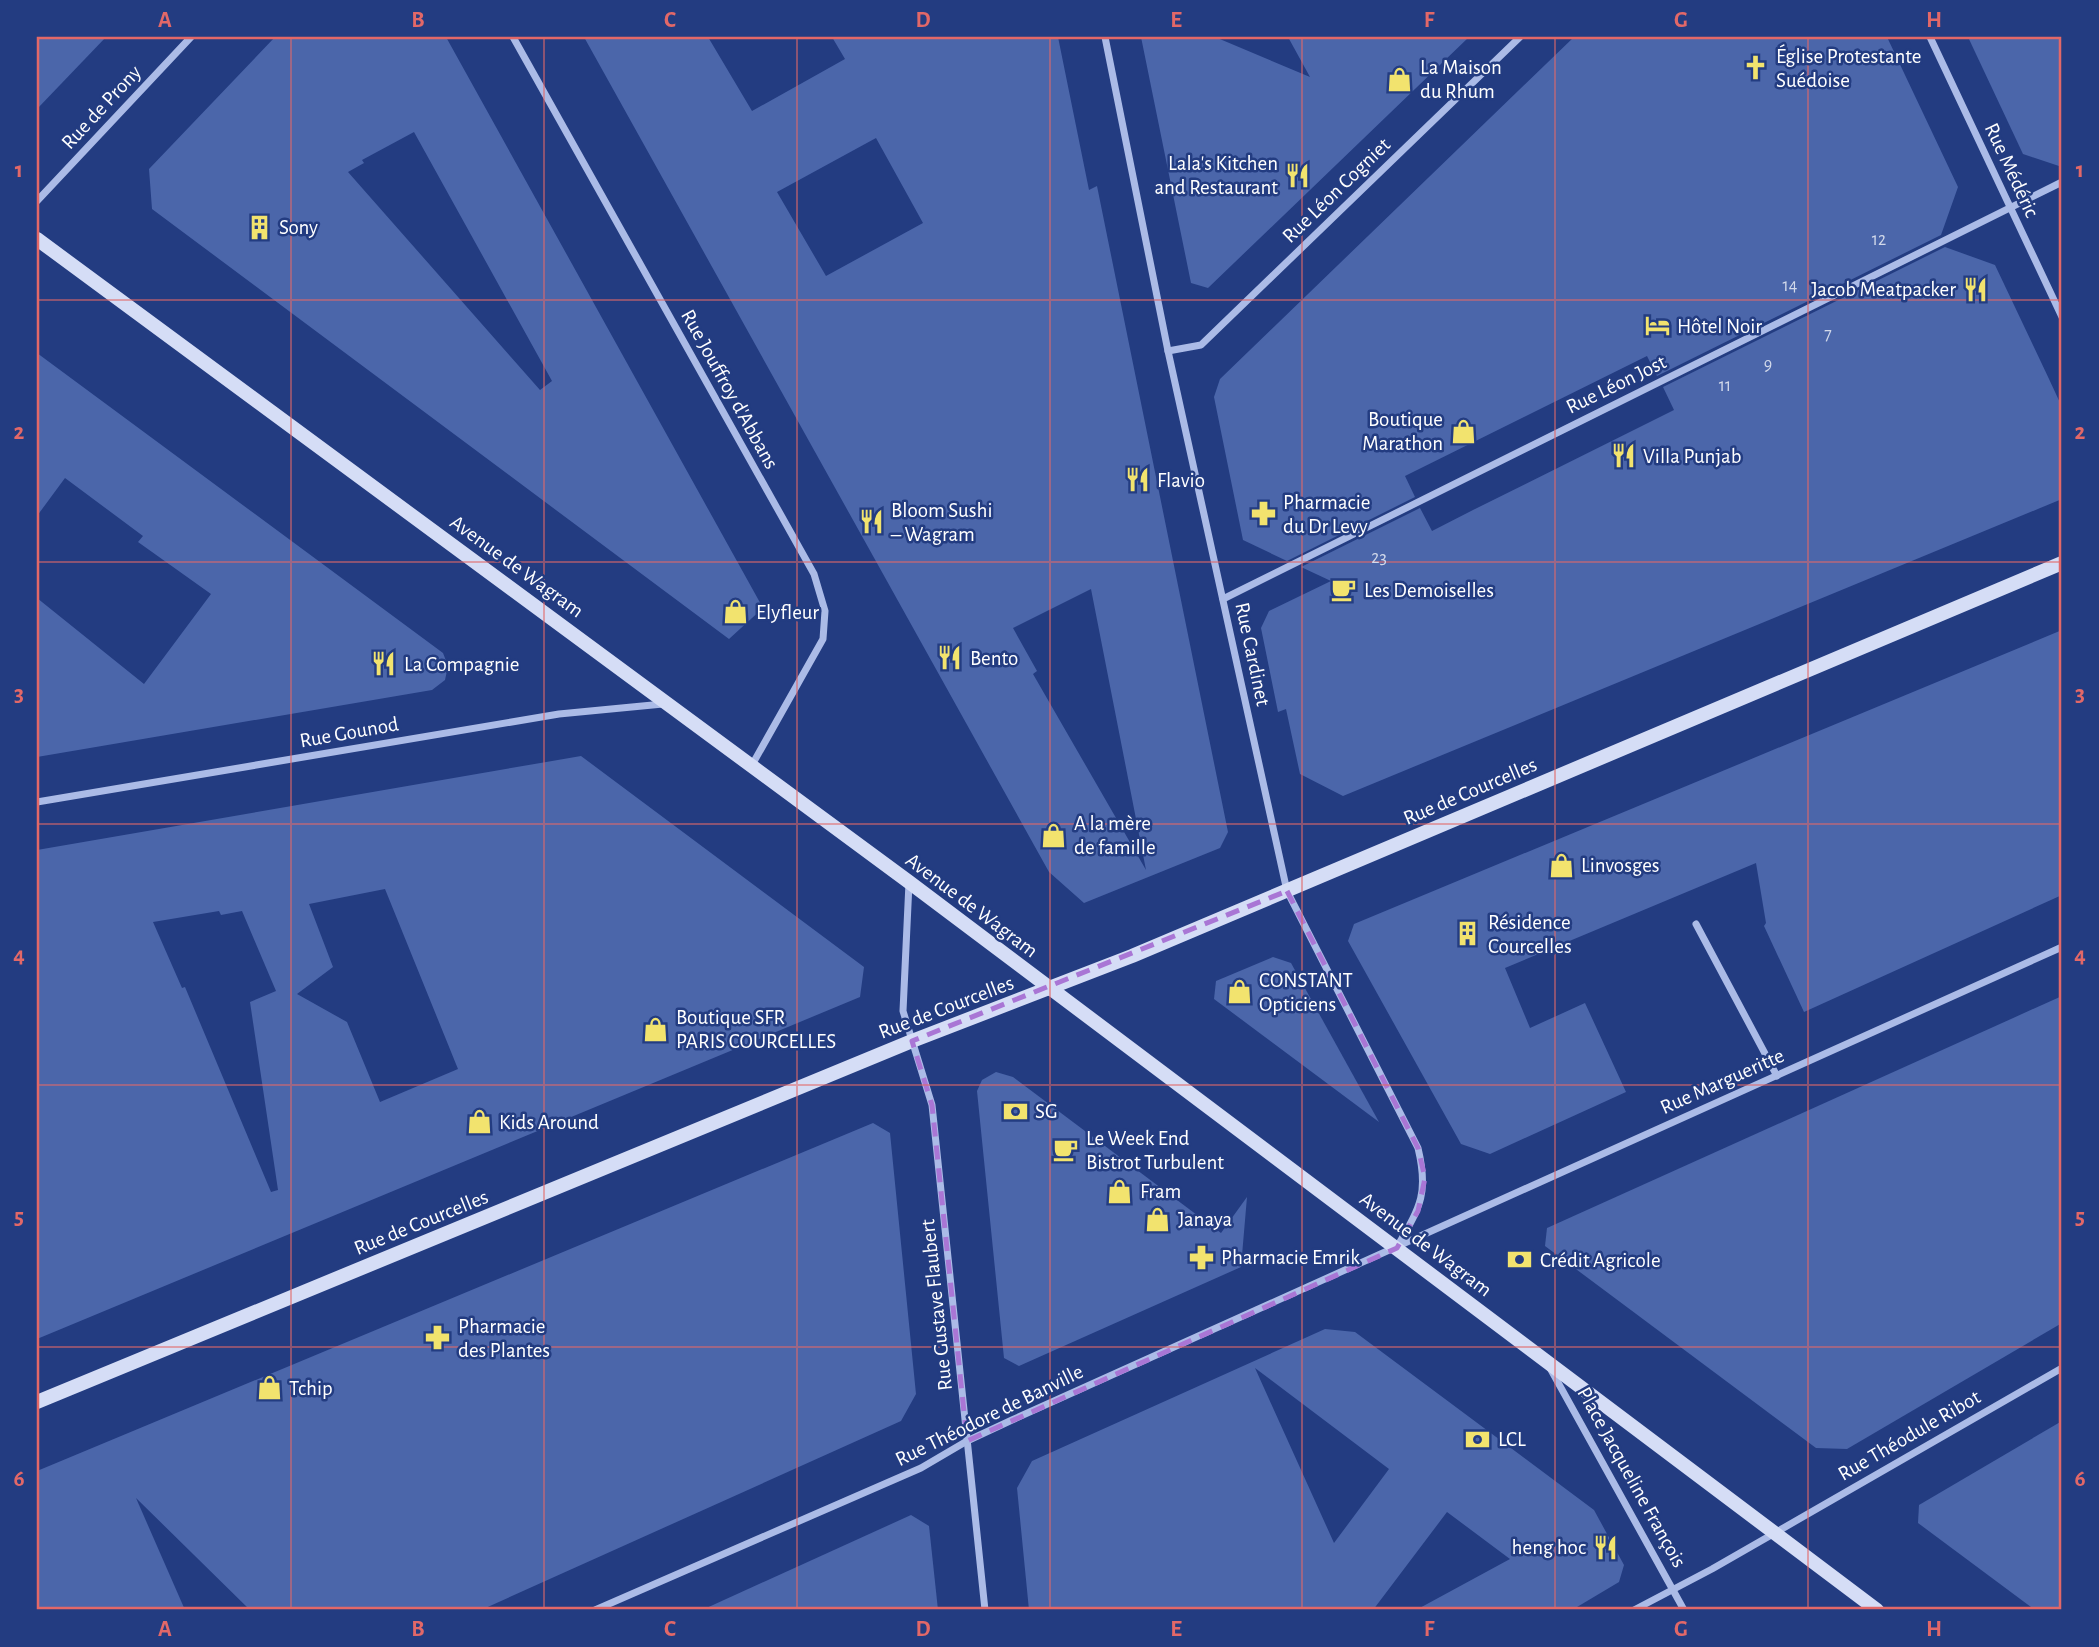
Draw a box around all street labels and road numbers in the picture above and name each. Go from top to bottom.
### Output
street label: Rue de Prony [58,61,145,153]
street label: Rue Médéric [1981,120,2042,221]
street label: Rue Léon Cogniet [1278,134,1395,247]
street label: Rue Jouffroy d'Abbans [677,306,782,473]
street label: Rue Léon Jost [1563,351,1670,418]
street label: Avenue de Wagram [446,511,587,622]
street label: Rue Cardinet [1231,600,1274,708]
street label: Rue Gounod [298,713,400,752]
street label: Rue de Courcelles [1400,754,1540,829]
street label: Avenue de Wagram [902,849,1042,962]
street label: Rue de Courcelles [876,972,1017,1043]
street label: Rue Margueritte [1657,1045,1787,1118]
street label: Rue de Courcelles [351,1186,491,1259]
street label: Avenue de Wagram [1356,1188,1496,1301]
street label: Rue Gustave Flaubert [917,1218,956,1392]
street label: Rue Théodore de Banville [892,1361,1086,1470]
street label: Place Jacqueline François [1573,1384,1690,1571]
street label: Rue Théodule Ribot [1834,1386,1984,1485]

